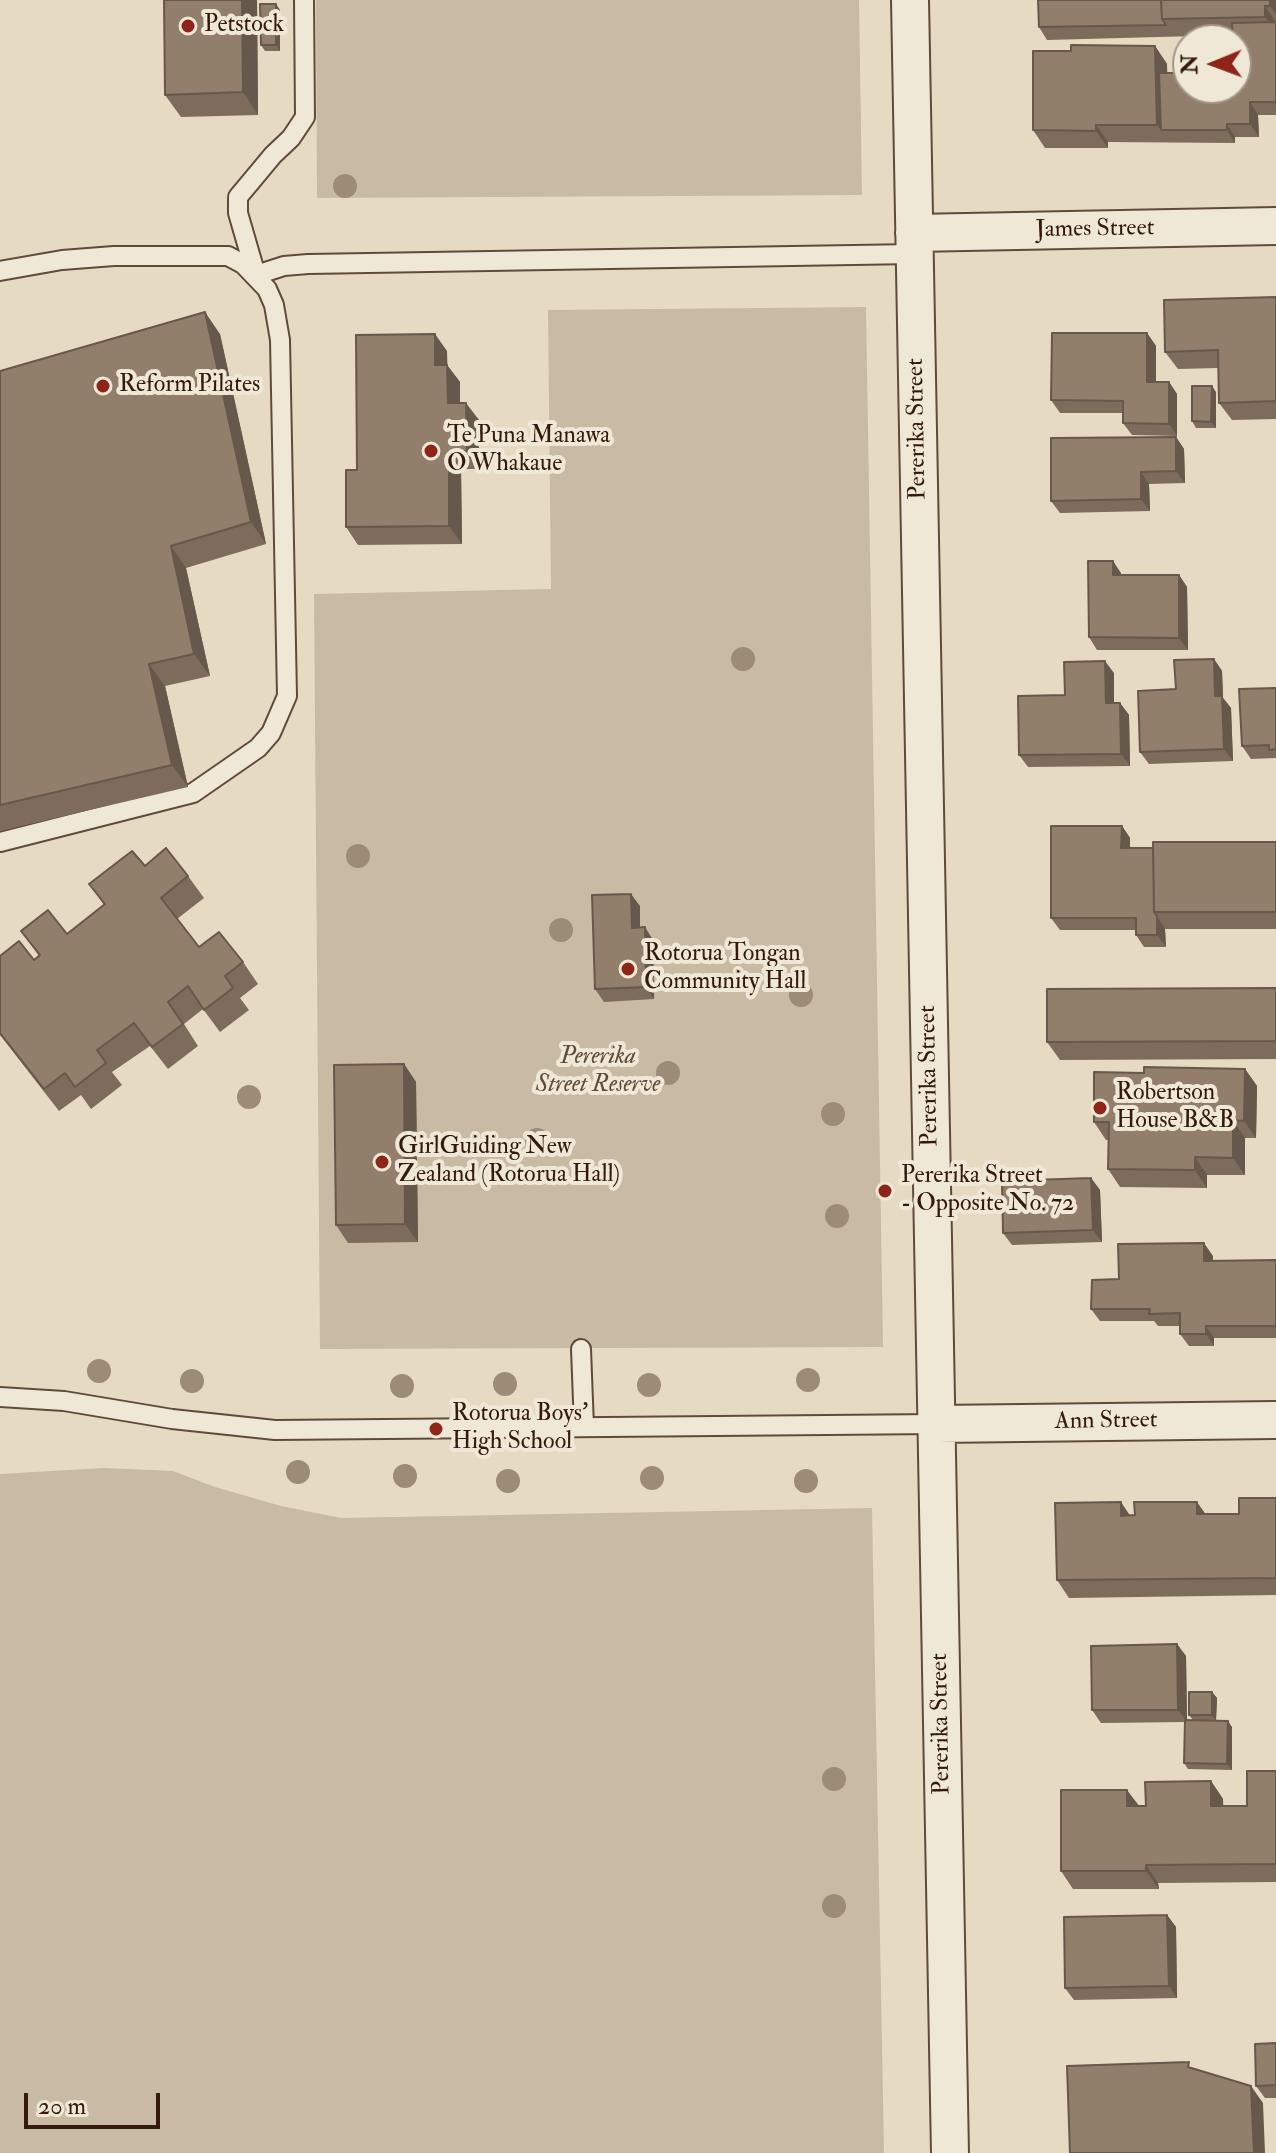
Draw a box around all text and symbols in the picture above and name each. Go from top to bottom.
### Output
place label: Petstock [204,12,284,40]
marker: Petstock [179,17,197,35]
north arrow [1172,24,1252,104]
text: N [1176,54,1204,74]
street label: James Street [1035,215,1155,245]
street label: Pererika Street [902,358,934,500]
place label: Reform Pilates [119,372,260,400]
marker: Reform Pilates [94,377,112,395]
place label: Te Puna Manawa O Whakaue [447,423,610,479]
marker: Te Puna Manawa O Whakaue [422,442,440,460]
place label: Rotorua Tongan Community Hall [644,941,806,997]
marker: Rotorua Tongan Community Hall [619,960,637,978]
street label: Pererika Street [914,1005,946,1147]
park label: Pererika Street Reserve [536,1044,660,1100]
place label: Robertson House B&B [1116,1080,1234,1136]
marker: Robertson House B&B [1091,1099,1109,1117]
place label: GirlGuiding New Zealand (Rotorua Hall) [398,1134,620,1190]
marker: GirlGuiding New Zealand (Rotorua Hall) [373,1153,391,1171]
place label: Pererika Street - Opposite No. 72 [901,1163,1074,1219]
marker: Pererika Street - Opposite No. 72 [876,1182,894,1200]
place label: Rotorua Boys' High School [452,1401,588,1457]
street label: Ann Street [1054,1407,1158,1437]
marker: Rotorua Boys' High School [427,1420,445,1438]
street label: Pererika Street [926,1653,958,1795]
scale bar [28,2077,164,2127]
text: 20 m [38,2091,86,2122]

